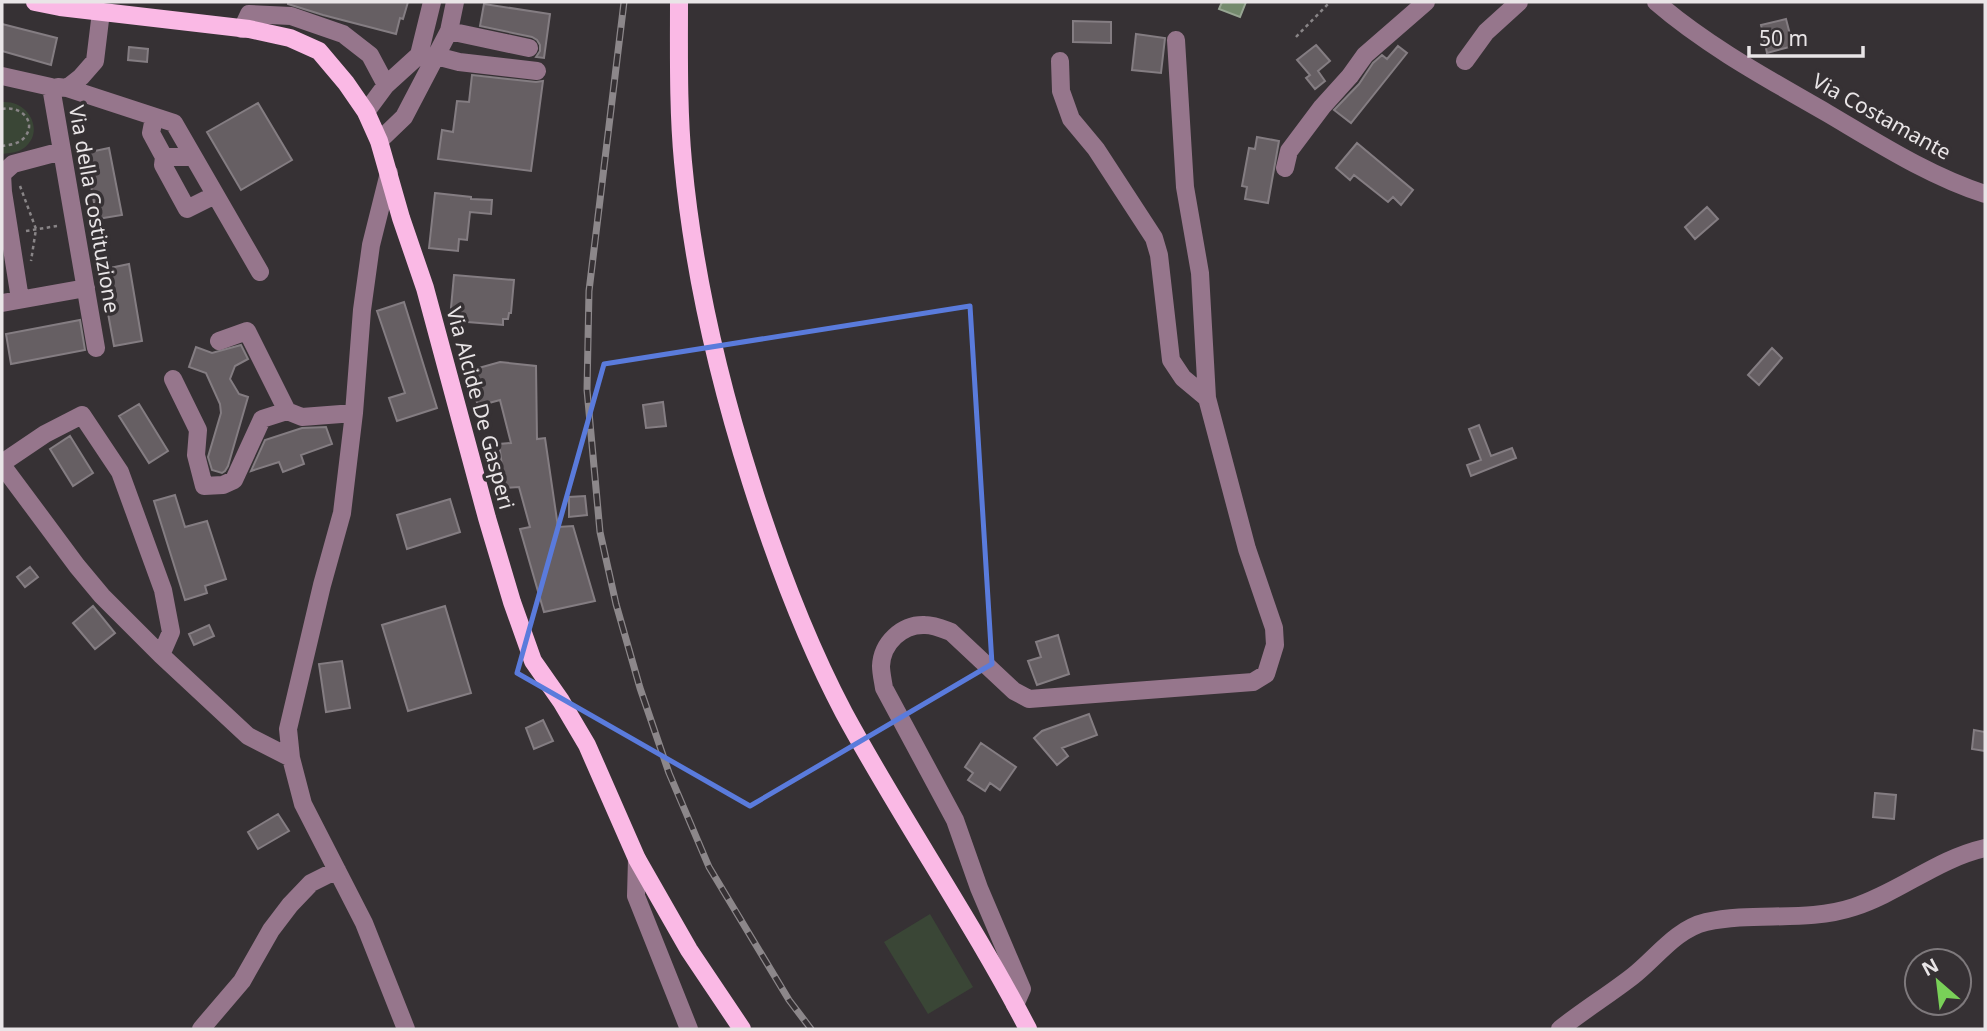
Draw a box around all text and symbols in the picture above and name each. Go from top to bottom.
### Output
scale bar [1749,14,1863,58]
text: 50 m [1759,24,1808,52]
street label: Via Costamante [1808,66,1956,166]
street label: Via della Costituzione [63,103,127,315]
street label: Via Alcide De Gasperi [441,304,521,512]
north arrow [1903,947,1973,1017]
text: N [1917,952,1943,982]

